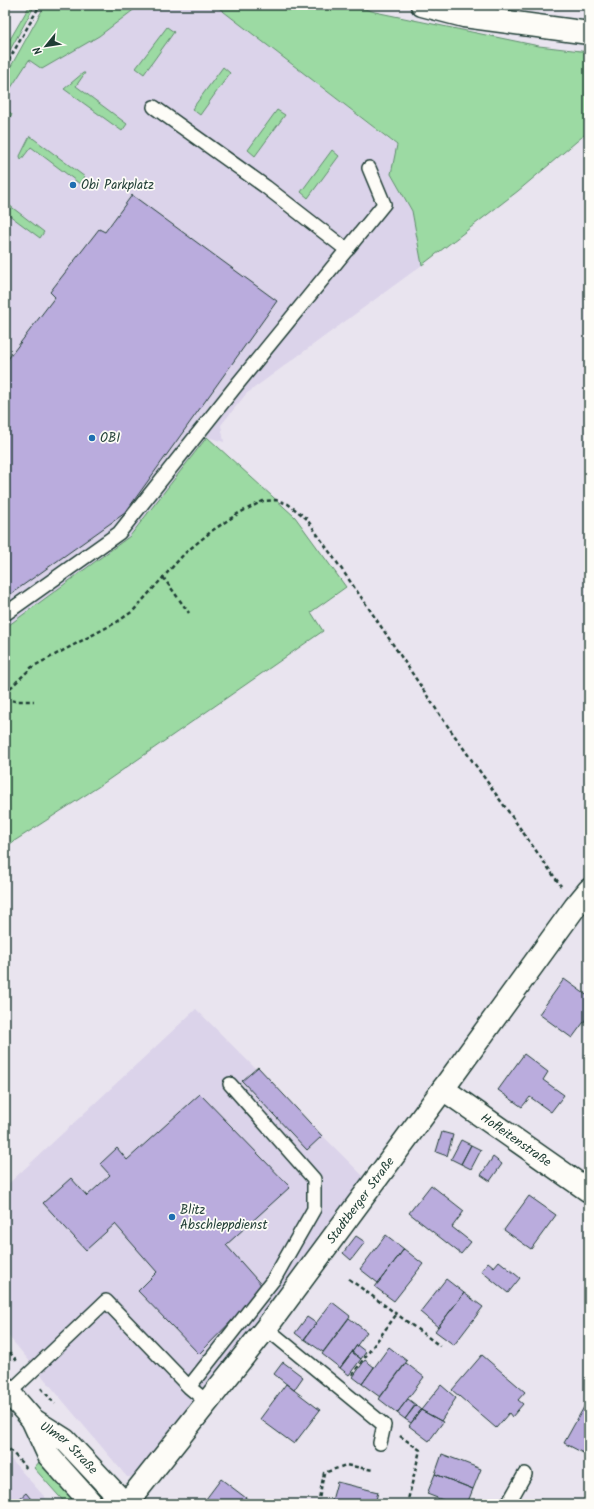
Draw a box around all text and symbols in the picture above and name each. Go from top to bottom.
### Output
north arrow [26,26,66,66]
text: N [29,43,48,58]
place label: Obi Parkplatz [81,175,154,196]
marker: Obi Parkplatz [68,180,78,190]
place label: OBI [100,428,120,449]
marker: OBI [87,433,97,443]
street label: Hofleitenstraße [476,1108,556,1172]
street label: Stadtberger Straße [321,1152,400,1248]
place label: Blitz Abschleppdienst [180,1200,268,1236]
marker: Blitz Abschleppdienst [167,1212,177,1222]
street label: Ulmer Straße [35,1416,103,1479]

